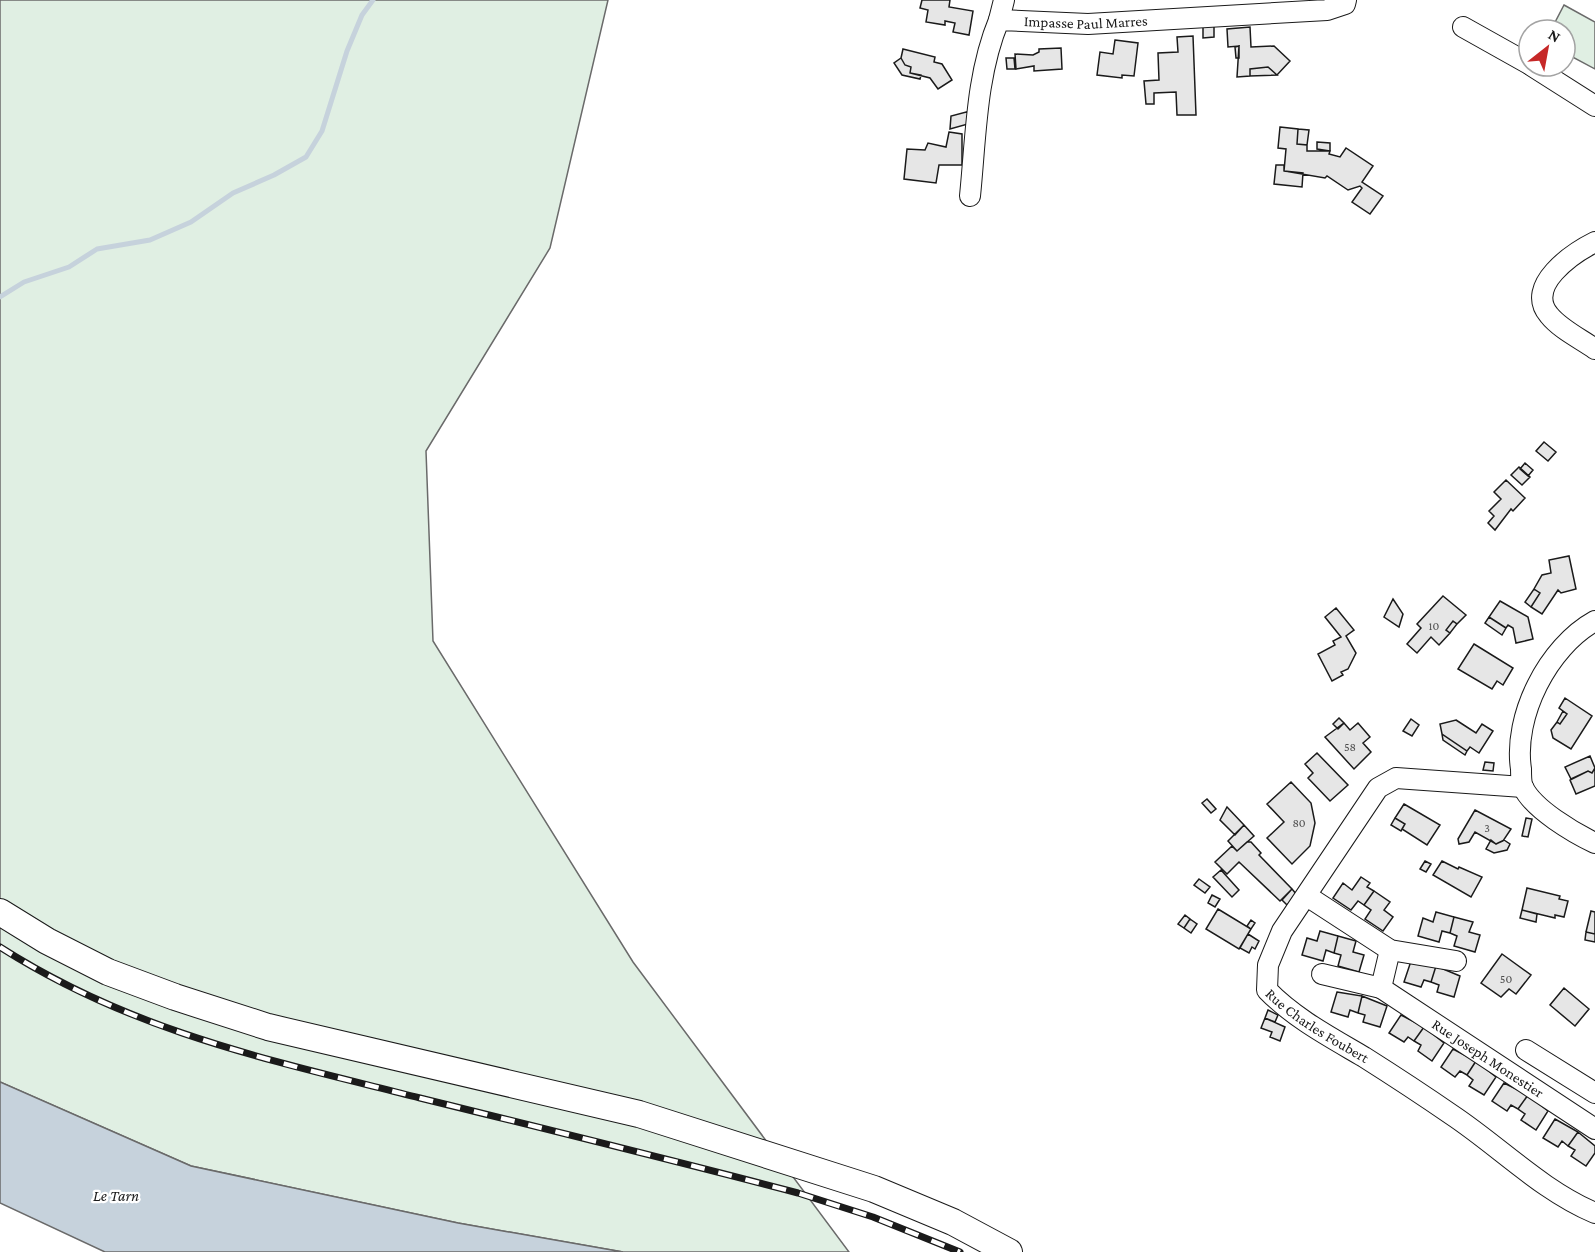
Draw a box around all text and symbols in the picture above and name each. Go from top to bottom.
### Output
street label: Impasse Paul Marres [1024,13,1148,32]
north arrow [1517,18,1577,78]
text: N [1545,25,1564,46]
house number: 10 [1429,619,1440,633]
house number: 58 [1344,740,1356,754]
house number: 80 [1292,816,1306,830]
house number: 3 [1484,821,1490,835]
house number: 50 [1500,972,1512,986]
street label: Rue Charles Foubert [1262,985,1373,1067]
street label: Rue Joseph Monestier [1429,1016,1547,1101]
water label: Le Tarn [93,1187,139,1204]

